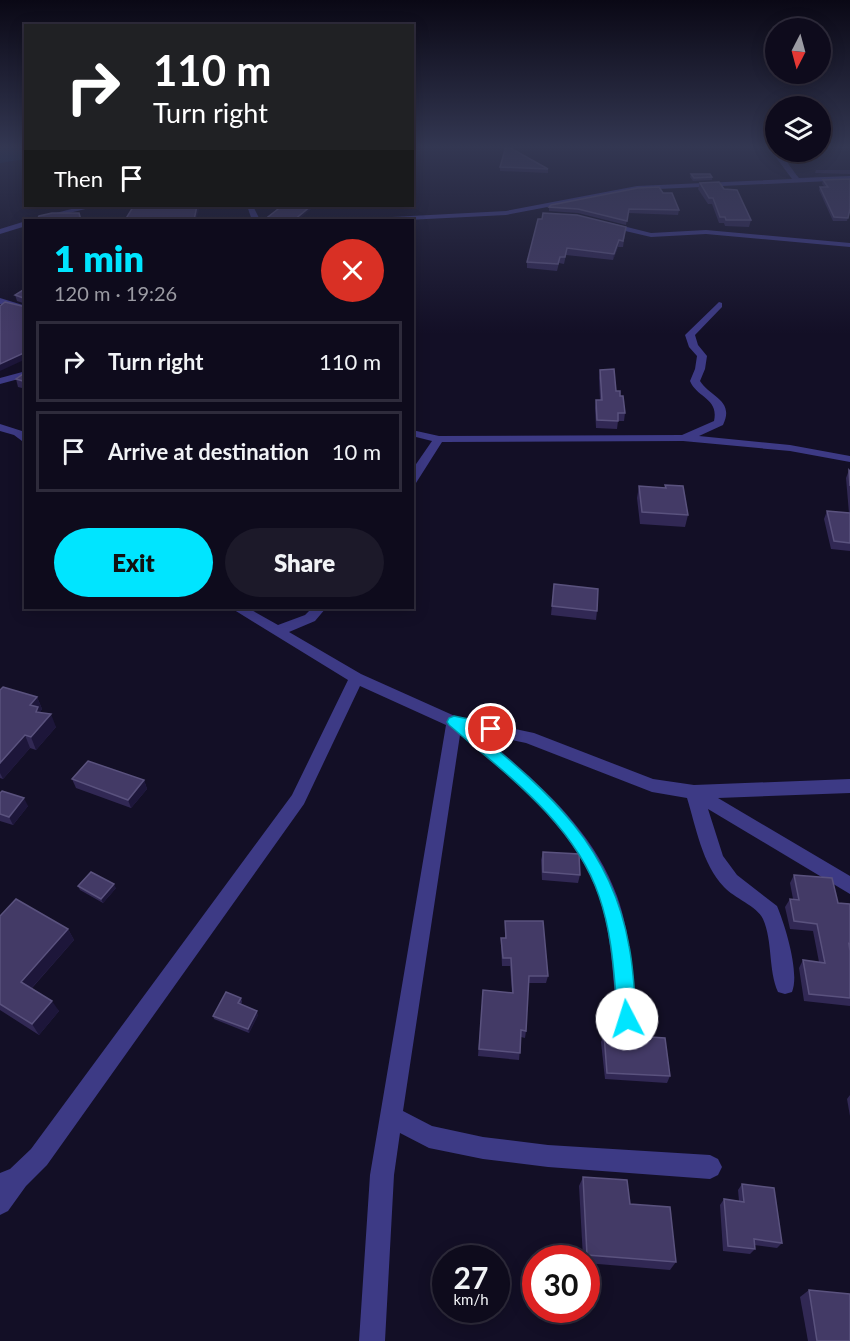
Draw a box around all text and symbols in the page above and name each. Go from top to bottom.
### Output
north arrow [765,18,831,84]
map controls [765,18,831,162]
text: 110 m [153,45,271,95]
icon: right [54,48,132,126]
text: Turn right [153,96,268,129]
button: layers [765,96,831,162]
icon: arrive [115,162,148,195]
text: Then [54,165,103,192]
text: 1 min [54,236,144,280]
button: close [321,239,384,302]
text: 120 m · 19:26 [54,281,177,305]
icon: right [57,345,90,378]
text: Turn right [108,348,203,375]
text: 110 m [319,348,381,375]
icon: arrive [57,435,90,468]
text: Arrive at destination [108,438,309,465]
text: 10 m [332,438,381,465]
button: Exit [54,528,213,597]
button: Share [225,528,384,597]
pin [465,703,516,754]
icon: arrive [474,712,507,745]
position arrow [595,987,659,1051]
speed limit sign: 30 [522,1245,600,1323]
text: 27 [454,1259,488,1295]
text: km/h [453,1290,489,1308]

